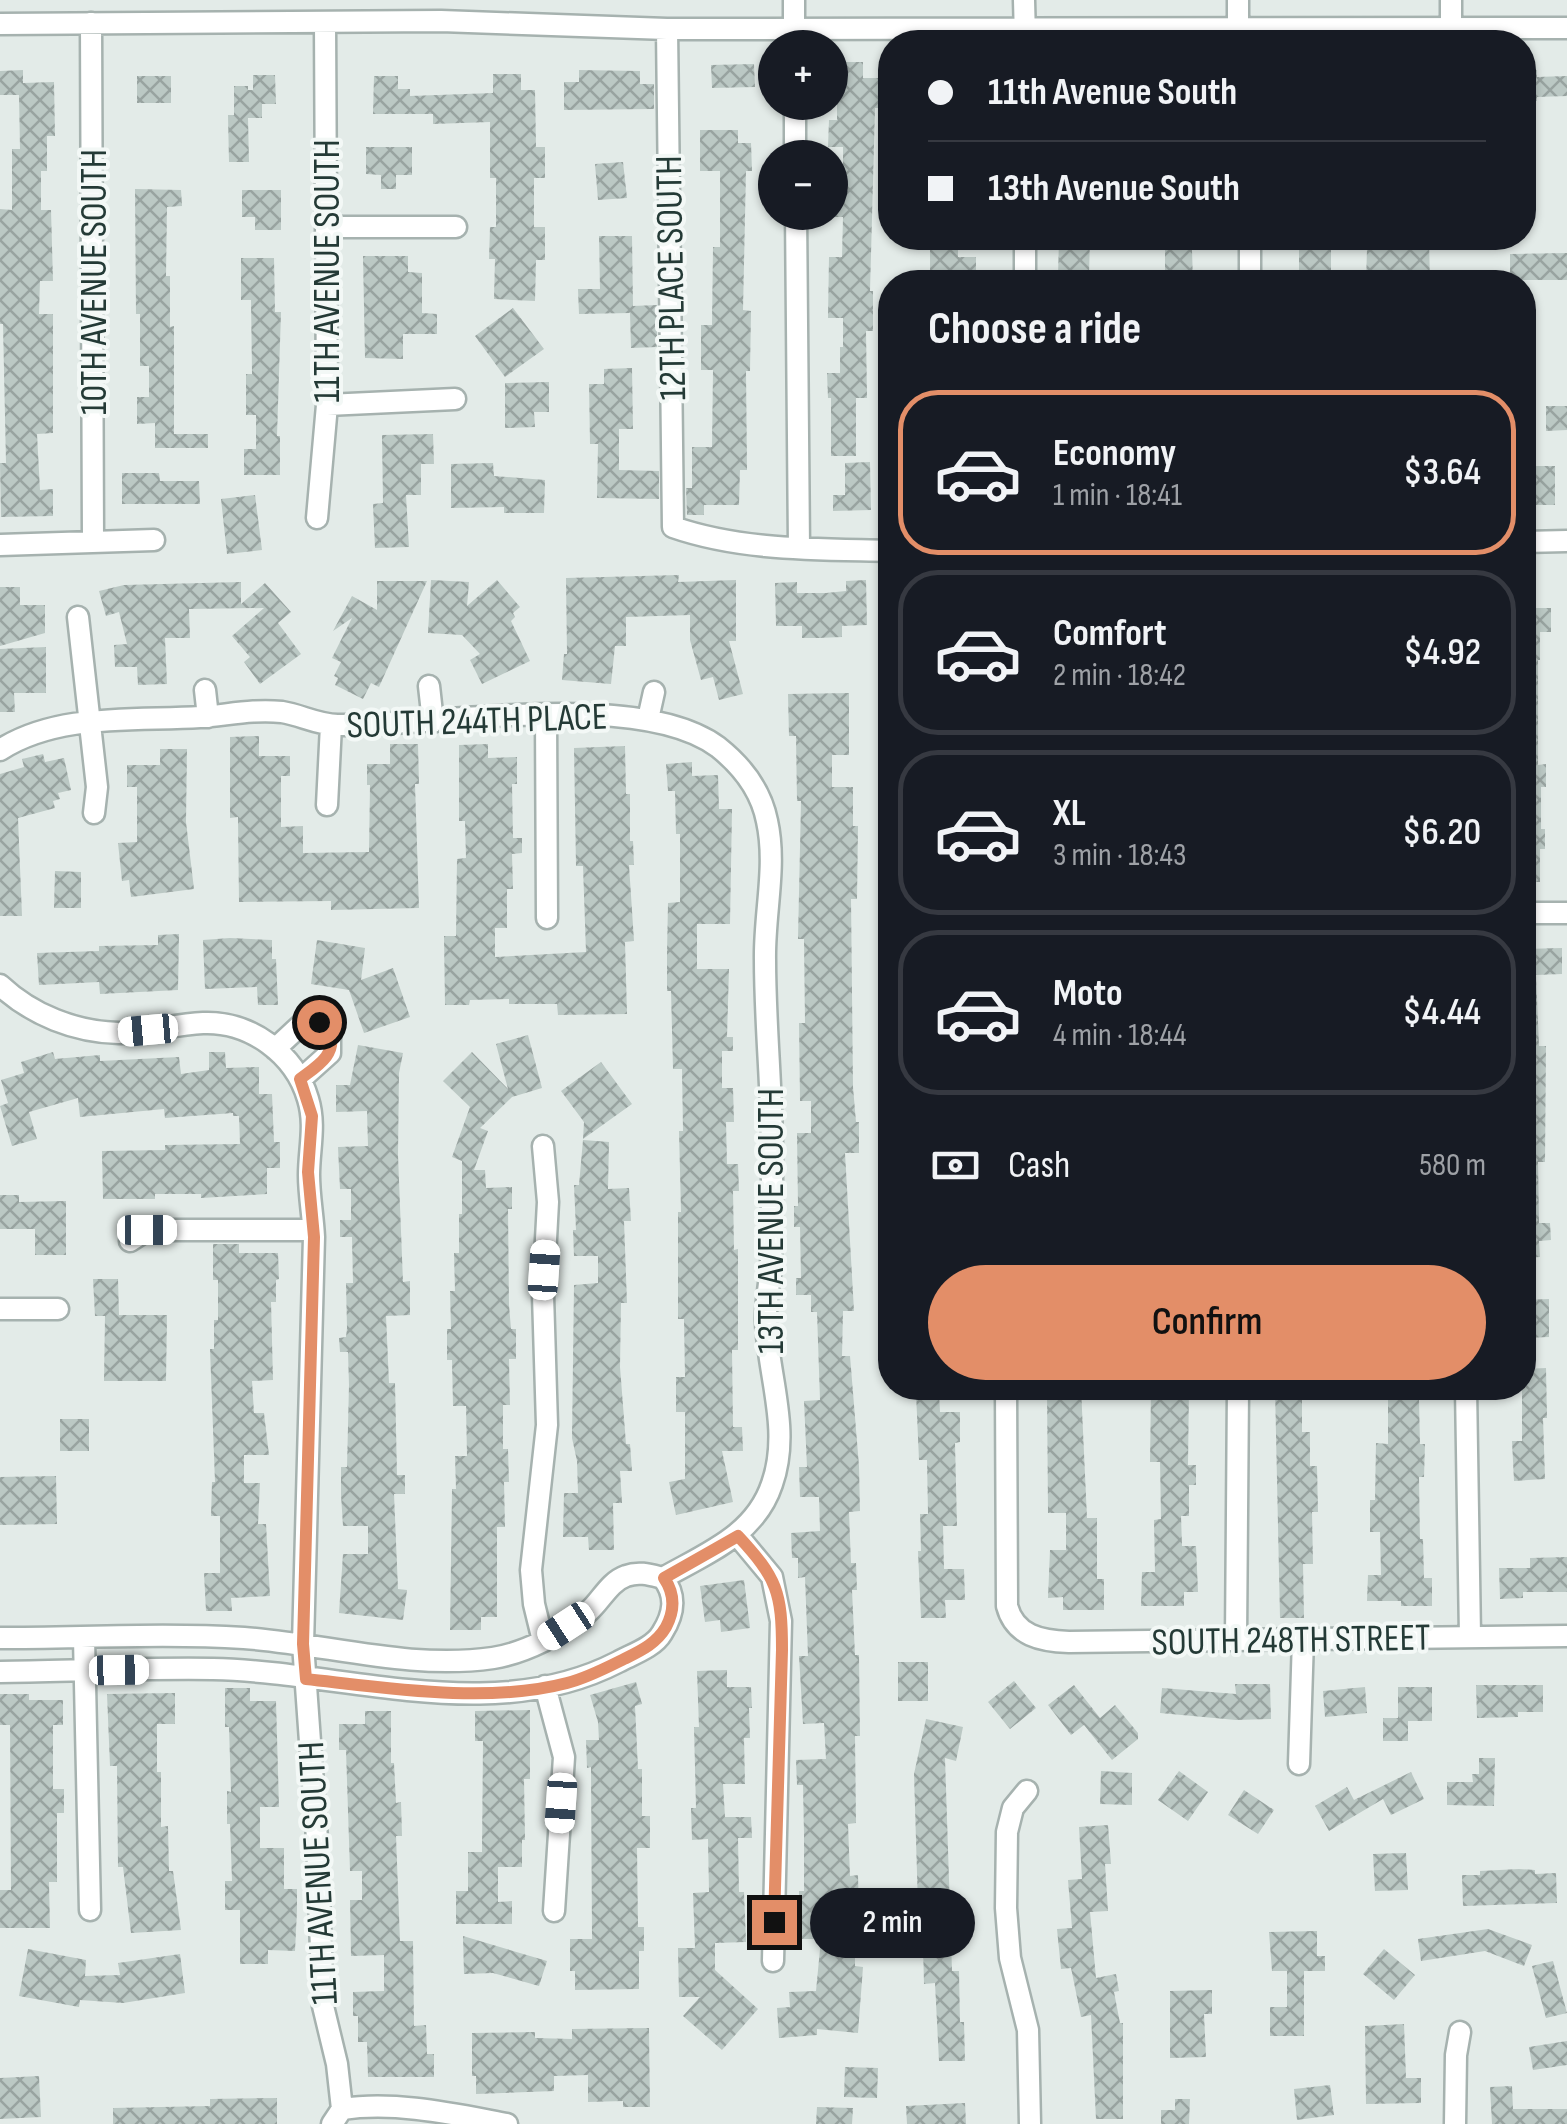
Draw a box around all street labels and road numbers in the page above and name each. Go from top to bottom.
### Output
street label: 11TH AVENUE SOUTH [305,139,350,403]
street label: 10TH AVENUE SOUTH [72,149,117,415]
street label: 12TH PLACE SOUTH [647,155,696,401]
street label: SOUTH 244TH PLACE [346,694,608,749]
street label: 13TH AVENUE SOUTH [749,1088,794,1354]
street label: SOUTH 248TH STREET [1151,1616,1431,1665]
street label: 11TH AVENUE SOUTH [289,1740,348,2006]

